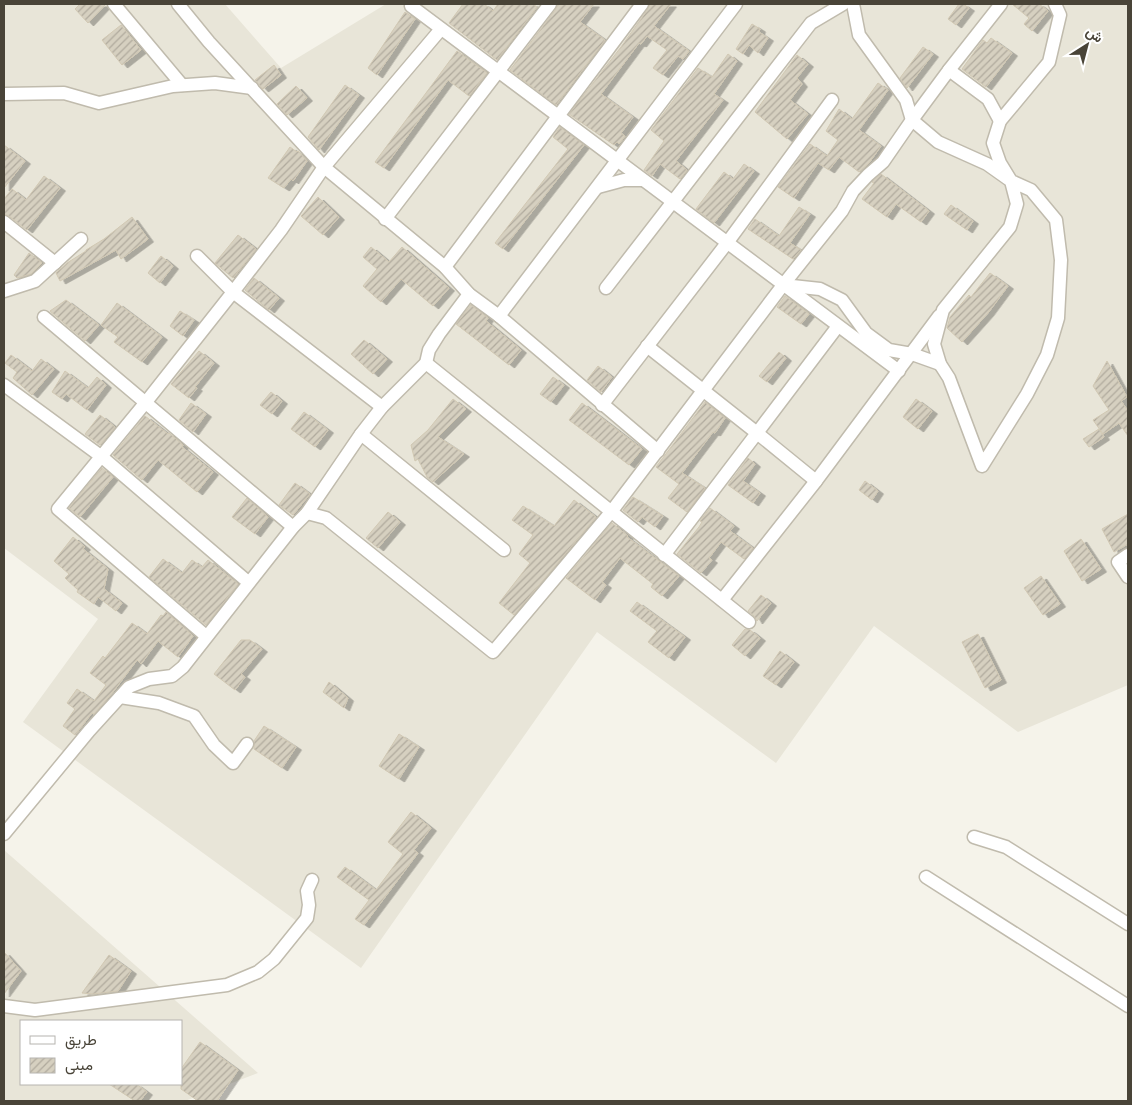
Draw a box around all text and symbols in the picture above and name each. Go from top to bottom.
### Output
north arrow [1062,20,1112,70]
text: ش [1083,23,1106,47]
legend [20,1020,182,1085]
text: طريق [65,1031,97,1050]
text: مبنى [65,1056,93,1075]

